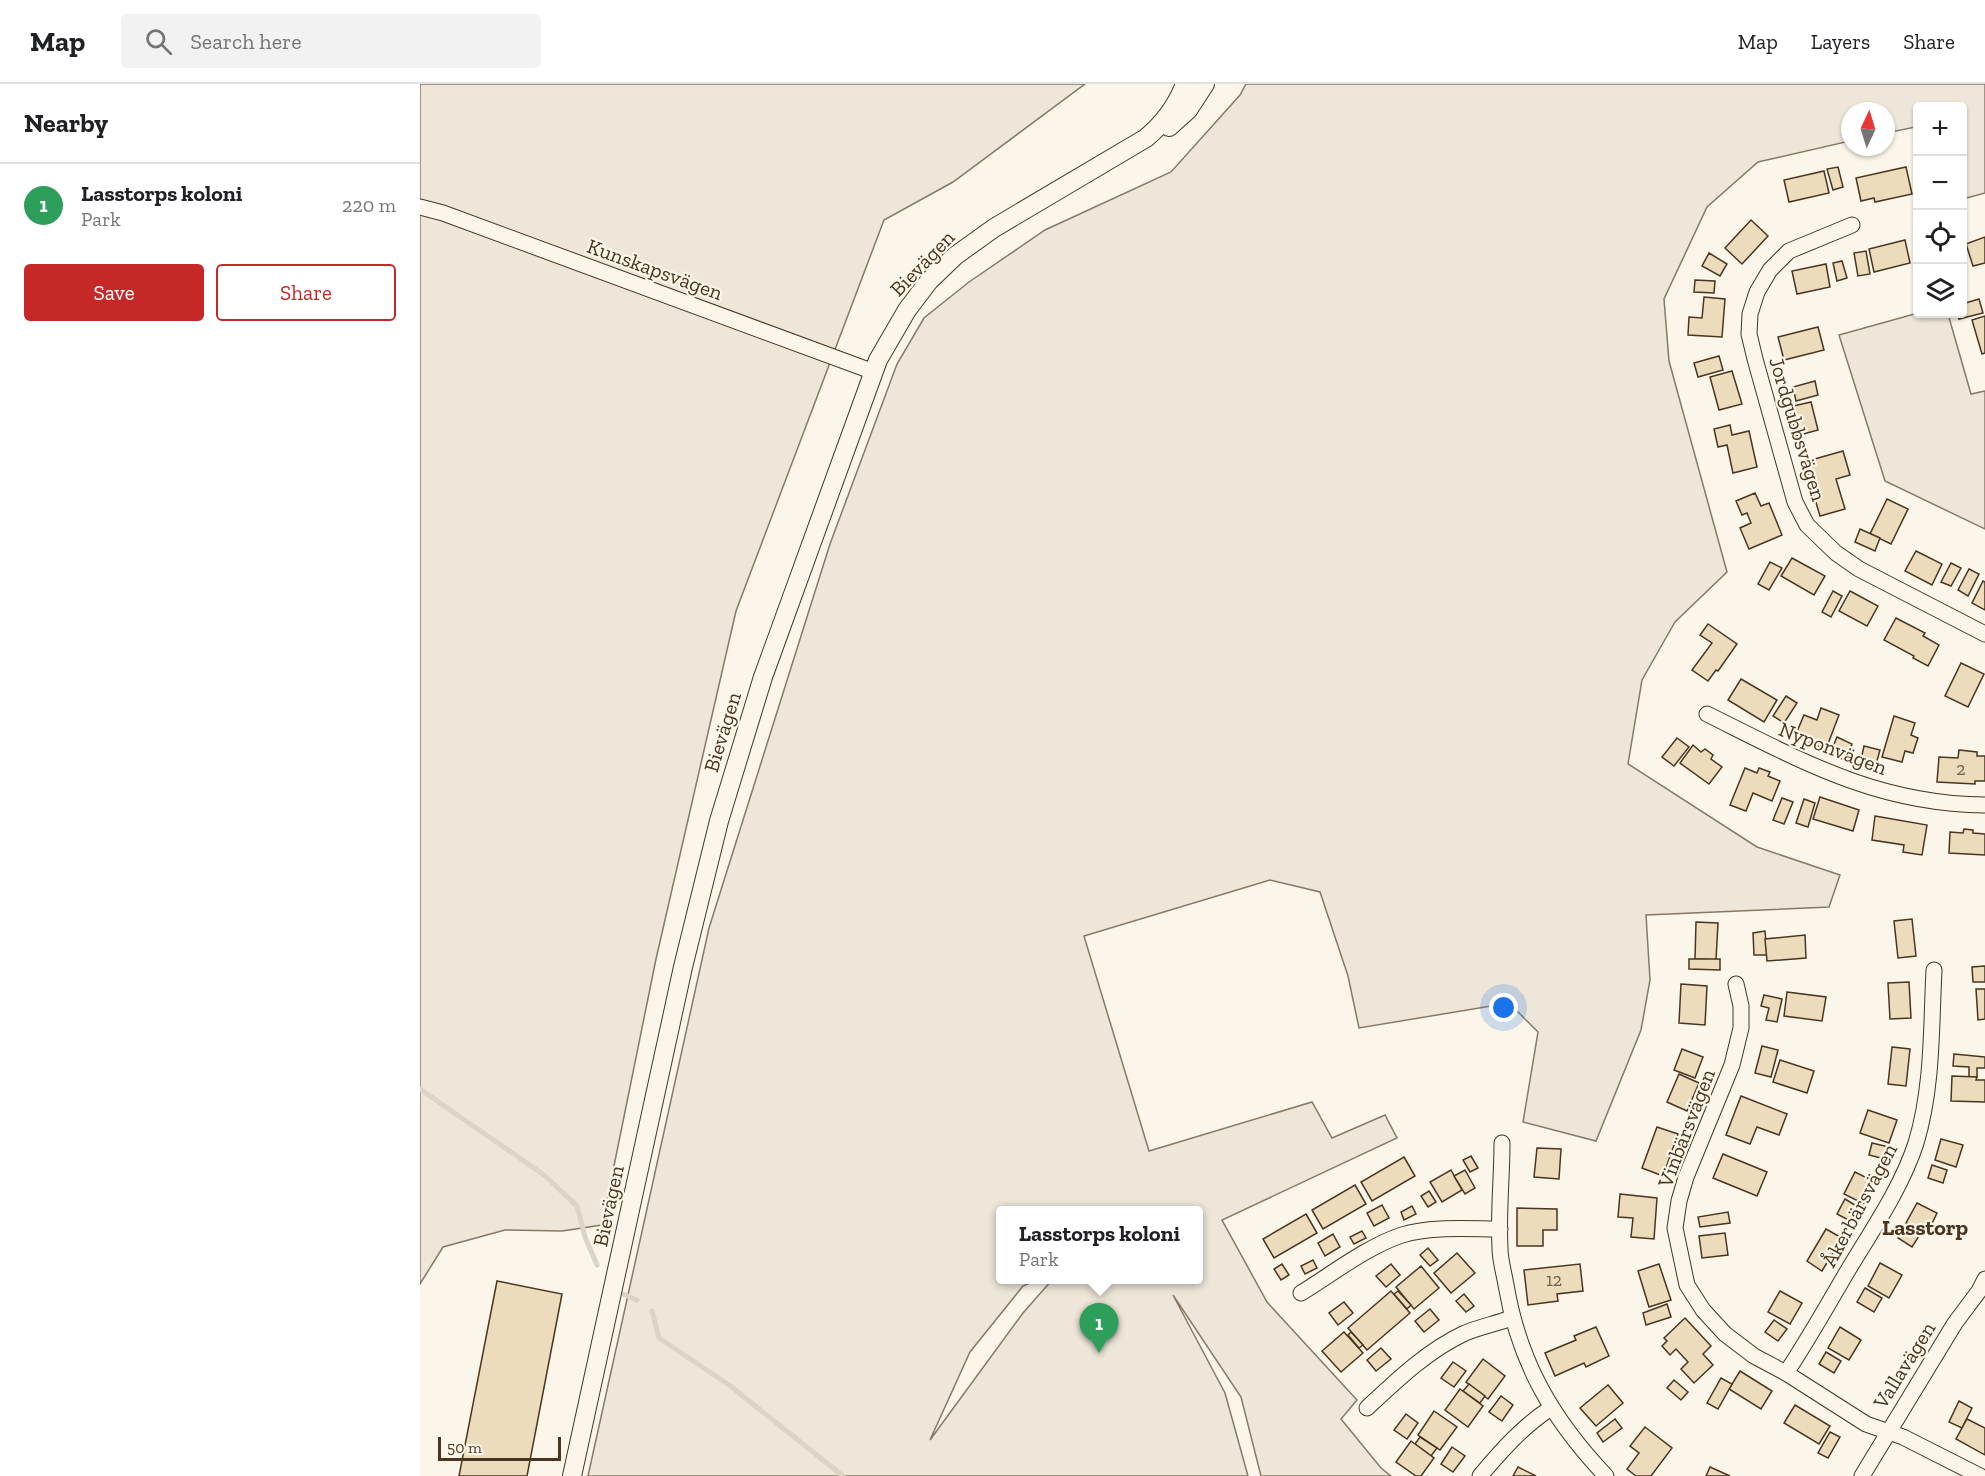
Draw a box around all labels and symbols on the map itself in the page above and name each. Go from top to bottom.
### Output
north arrow [1841,102,1895,156]
street label: Bievägen [884,225,960,301]
street label: Kunskapsvägen [584,233,726,305]
street label: Jordgubbsvägen [1764,354,1832,504]
street label: Bievägen [698,689,746,775]
street label: Nyponvägen [1775,716,1891,780]
house number: 2 [1956,758,1966,780]
your location [1489,993,1518,1022]
street label: Vinbärsvägen [1652,1065,1720,1192]
street label: Åkerbärsvägen [1816,1139,1902,1271]
street label: Bievägen [587,1163,629,1249]
district label: Lasstorp [1882,1214,1968,1241]
house number: 12 [1546,1269,1562,1291]
pin: 1 [1080,1304,1118,1353]
street label: Vallavägen [1867,1317,1940,1414]
scale bar [438,1434,561,1462]

